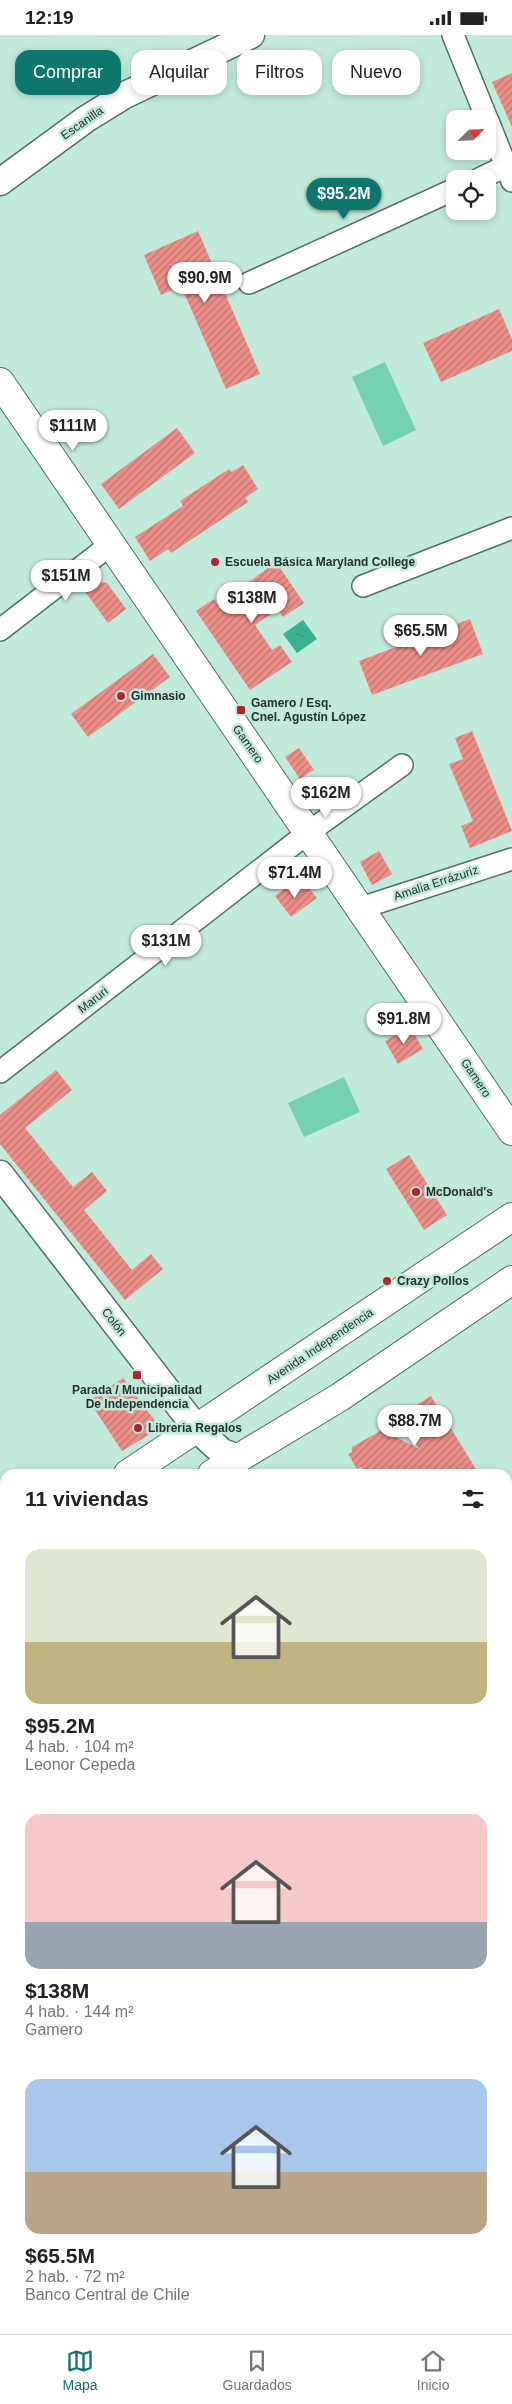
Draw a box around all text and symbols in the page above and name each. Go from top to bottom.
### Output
text: 12:19 [25,7,74,28]
chip: Comprar [15,50,121,95]
chip: Alquilar [131,50,227,95]
chip: Filtros [237,50,322,95]
chip: Nuevo [332,50,420,95]
street label: Escanilla [58,103,106,143]
north arrow [446,110,496,160]
map controls [446,110,496,220]
button: locate [446,170,496,220]
pin: $95.2M [303,177,385,220]
text: $95.2M [317,185,371,202]
pin: $90.9M [164,261,246,304]
text: $90.9M [178,269,232,286]
pin: $111M [38,409,108,452]
text: $111M [49,417,97,434]
place label: Escuela Básica Maryland College [225,555,415,569]
marker: Escuela Básica Maryland College [209,556,221,568]
pin: $151M [31,559,101,602]
text: $151M [42,567,90,584]
pin: $138M [217,581,287,624]
text: $138M [228,589,276,606]
pin: $65.5M [380,615,462,657]
text: $65.5M [394,622,448,639]
place label: Gimnasio [131,689,186,703]
marker: Gimnasio [115,690,127,702]
place label: Gamero / Esq. Cnel. Agustín López [251,696,366,724]
marker: Gamero / Esq. Cnel. Agustín López [235,704,247,716]
street label: Gamero [230,722,266,766]
pin: $162M [291,777,361,819]
text: $162M [302,784,350,801]
pin: $71.4M [254,857,336,899]
street label: Amalia Errázuriz [392,863,480,903]
text: $71.4M [268,864,322,881]
pin: $131M [131,925,201,967]
text: $131M [142,932,190,949]
street label: Maruri [75,984,111,1016]
pin: $91.8M [363,1003,445,1045]
text: $91.8M [377,1010,431,1027]
street label: Gamero [458,1056,494,1100]
place label: McDonald's [426,1185,493,1199]
marker: McDonald's [410,1186,422,1198]
place label: Crazy Pollos [397,1274,469,1288]
marker: Crazy Pollos [381,1275,393,1287]
street label: Colón [99,1305,129,1339]
street label: Avenida Independencia [264,1305,376,1387]
marker: Parada / Municipalidad De Independencia [131,1369,143,1381]
place label: Parada / Municipalidad De Independencia [72,1383,202,1411]
pin: $88.7M [374,1405,456,1447]
text: $88.7M [388,1412,442,1429]
place label: Libreria Regalos [148,1421,242,1435]
marker: Libreria Regalos [132,1422,144,1434]
icon: filters [459,1485,487,1513]
text: 11 viviendas [25,1487,149,1510]
icon: home [211,1582,301,1672]
text: $95.2M [25,1714,95,1737]
text: 4 hab. · 104 m² [25,1738,134,1755]
text: Leonor Cepeda [25,1756,135,1773]
icon: home [211,1847,301,1937]
text: $138M [25,1979,89,2002]
text: 4 hab. · 144 m² [25,2003,134,2020]
text: Gamero [25,2021,83,2038]
icon: home [211,2112,301,2202]
text: $65.5M [25,2244,95,2267]
text: 2 hab. · 72 m² [25,2268,125,2285]
text: Banco Central de Chile [25,2286,190,2303]
tab: Mapa [63,2347,98,2393]
tab: Guardados [223,2347,292,2393]
tab: Inicio [417,2347,450,2393]

